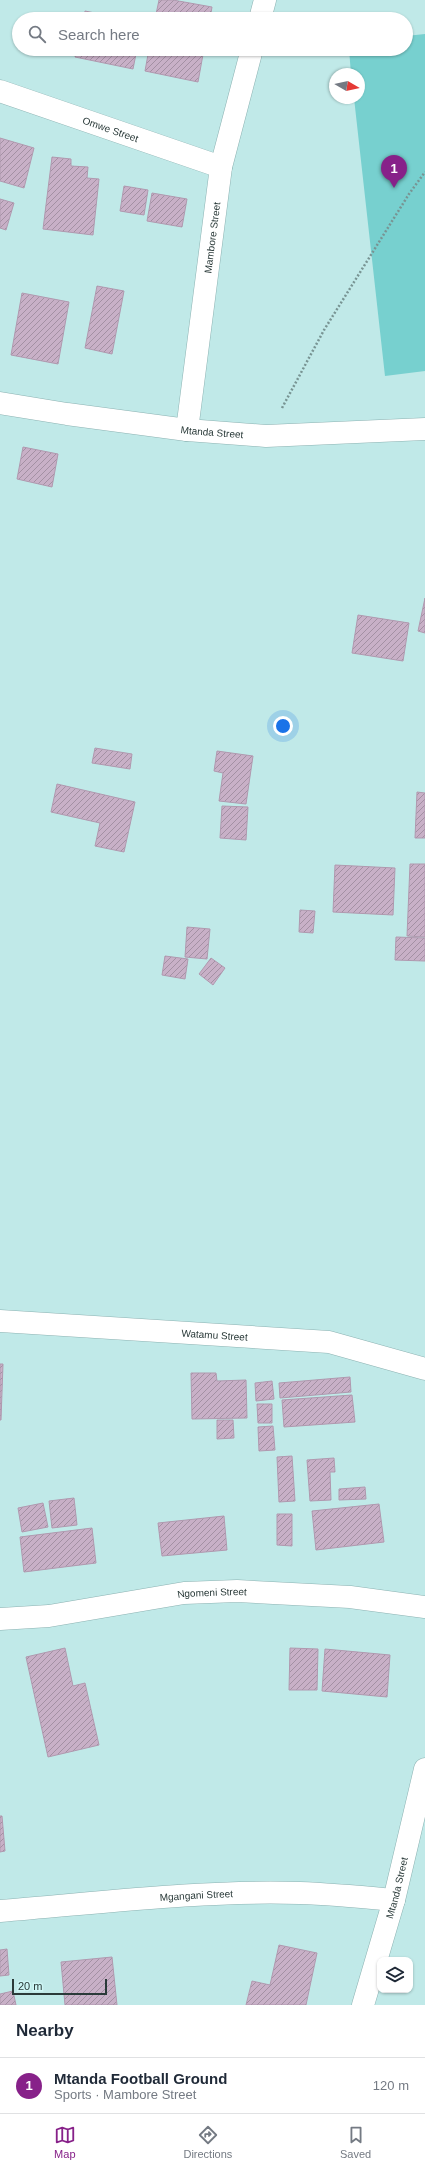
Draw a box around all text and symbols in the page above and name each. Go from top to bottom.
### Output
search box [12,12,413,56]
icon: search [26,23,48,45]
text: Search here [58,26,140,43]
north arrow [329,68,365,104]
street label: Omwe Street [81,115,140,144]
pin: 1 [381,155,407,188]
street label: Mambore Street [202,201,222,274]
street label: Mtanda Street [180,424,244,440]
your location [273,716,293,736]
street label: Watamu Street [181,1328,248,1343]
street label: Ngomeni Street [176,1586,247,1600]
street label: Mtanda Street [384,1856,410,1920]
street label: Mgangani Street [159,1888,233,1903]
map controls [377,1957,413,1993]
button: layers [377,1957,413,1993]
scale bar [12,1977,107,1996]
text: 20 m [18,1980,42,1992]
text: Nearby [16,2021,74,2040]
text: Mtanda Football Ground [54,2070,227,2087]
text: 1 [25,2078,33,2093]
text: 120 m [373,2078,409,2093]
text: Sports · Mambore Street [54,2087,196,2102]
tab: Map [54,2124,76,2160]
tab: Directions [183,2124,232,2160]
tab: Saved [340,2124,371,2160]

